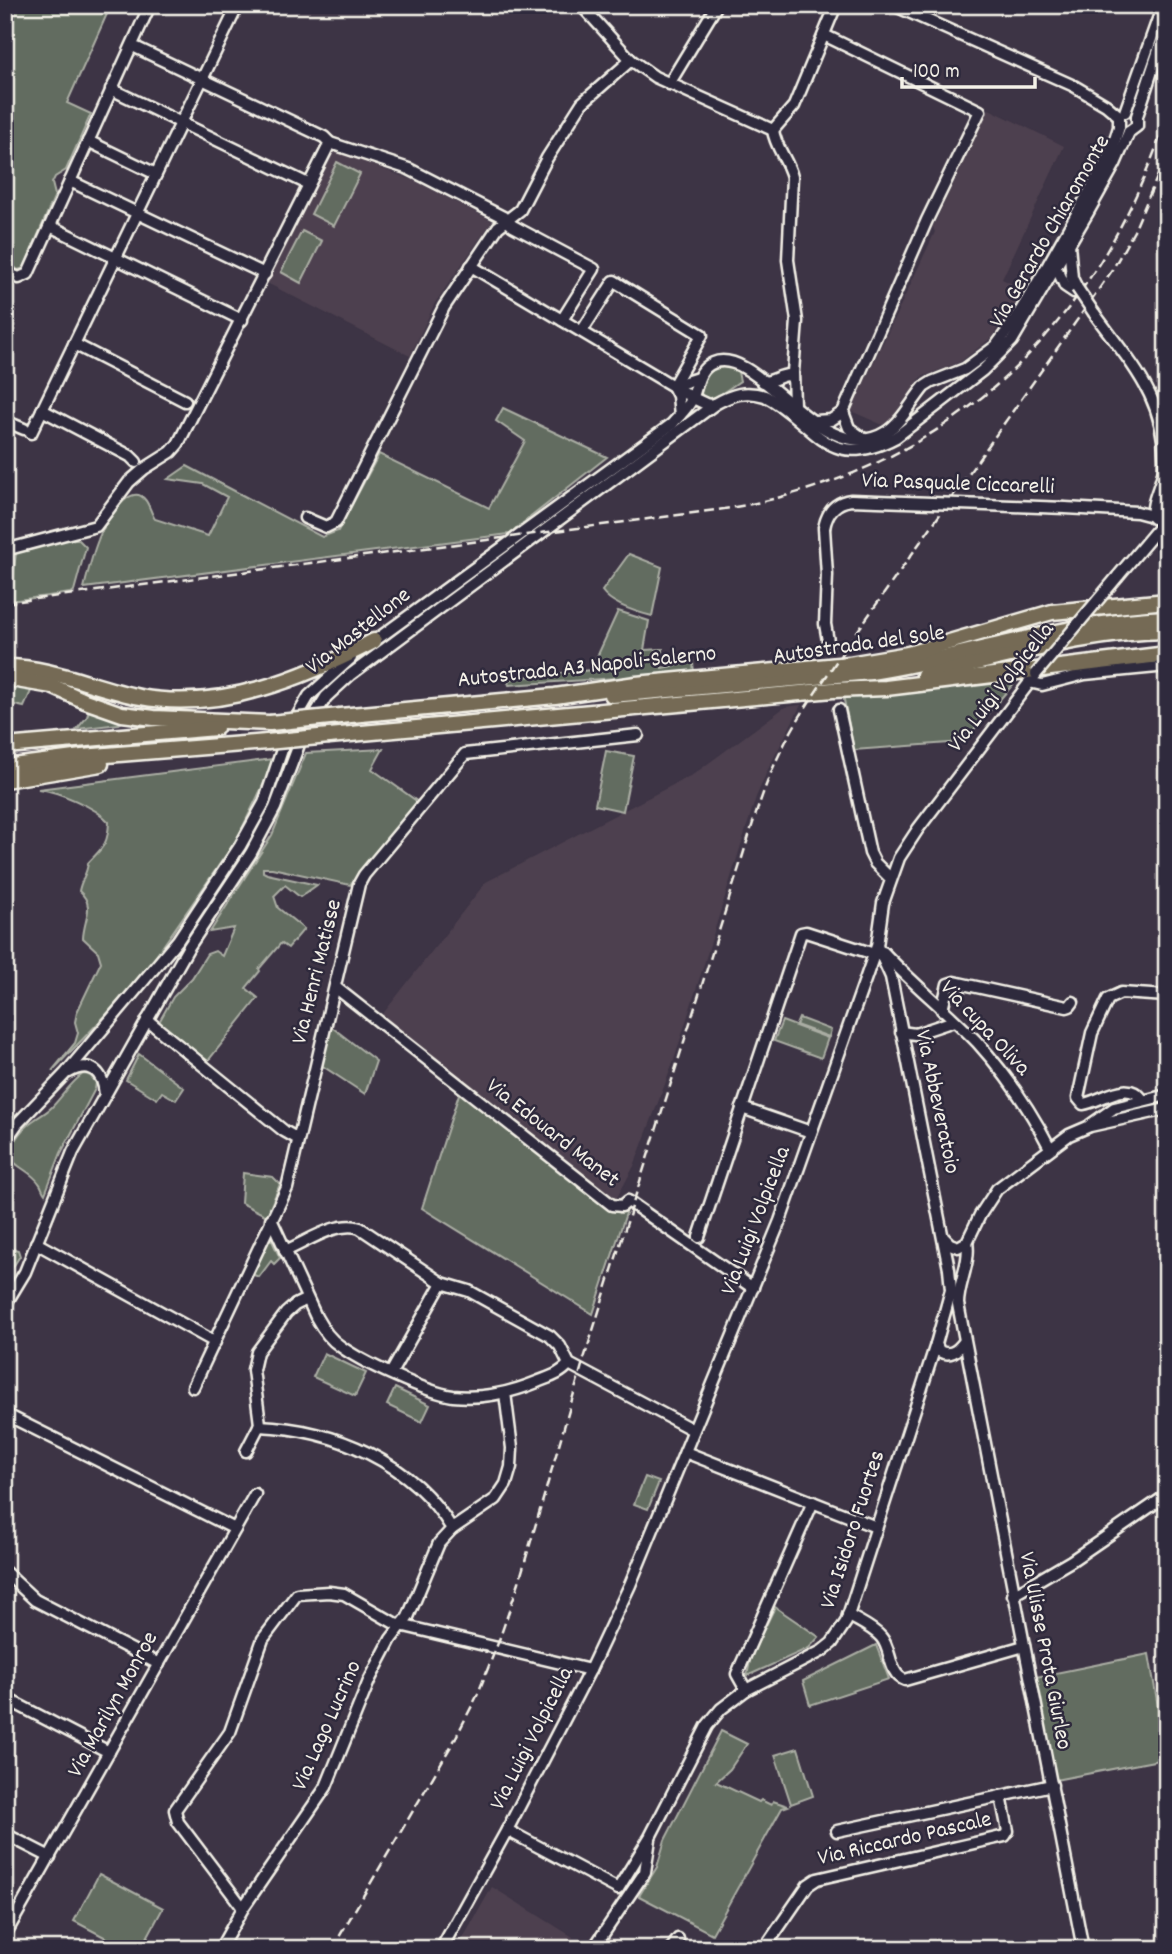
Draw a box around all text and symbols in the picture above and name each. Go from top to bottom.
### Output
scale bar [902,46,1036,90]
text: 100 m [913,58,960,88]
street label: Via Gerardo Chiaromonte [982,129,1120,335]
street label: Via Pasquale Ciccarelli [861,465,1055,505]
street label: Via Mastellone [299,580,419,684]
street label: Via Luigi Volpicella [941,615,1064,760]
street label: Autostrada del Sole [771,618,947,674]
street label: Autostrada A3 Napoli-Salerno [456,638,718,698]
street label: Via Henri Matisse [284,896,352,1048]
street label: Via cupa Oliva [931,974,1038,1085]
street label: Via Abbeveratoio [905,1027,967,1177]
street label: Via Edouard Manet [478,1071,626,1197]
street label: Via Luigi Volpicella [713,1141,801,1300]
street label: Via Isidoro Fuortes [813,1447,895,1613]
street label: Via Ulisse Prota Giurleo [1009,1549,1079,1753]
street label: Via Marilyn Monroe [60,1626,168,1784]
street label: Via Lago Lucrino [285,1656,371,1796]
street label: Via Luigi Volpicella [483,1660,584,1816]
street label: Via Riccardo Pascale [815,1804,995,1876]

